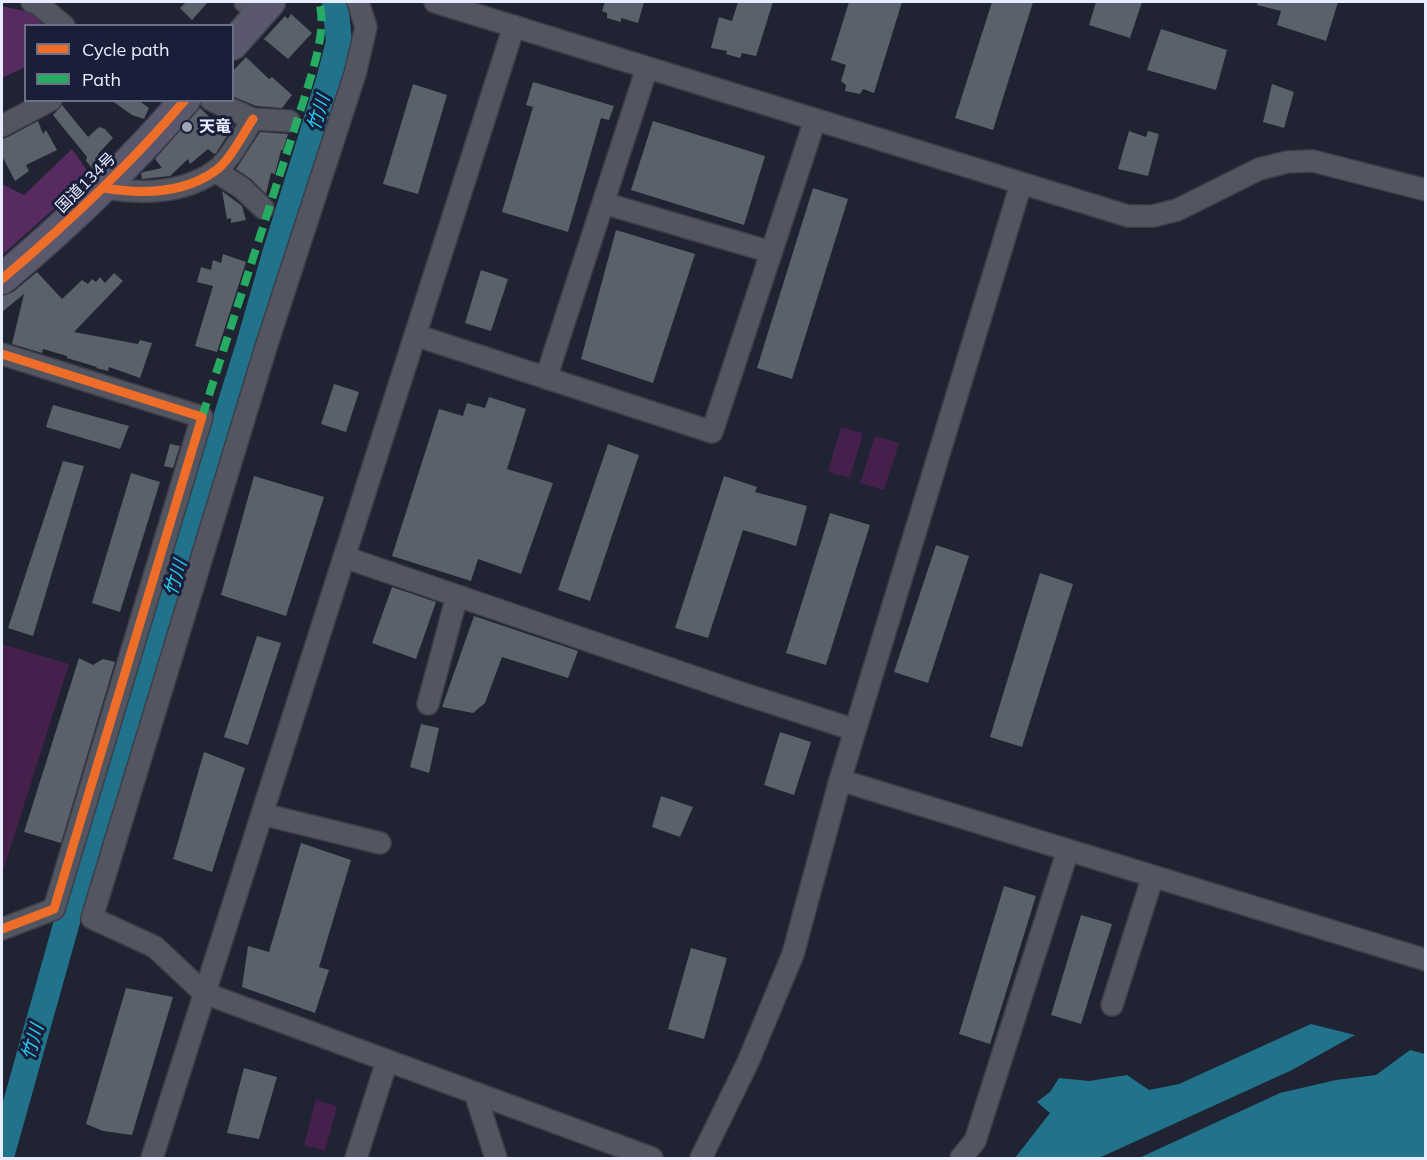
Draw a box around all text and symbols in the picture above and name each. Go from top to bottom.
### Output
legend [24,24,234,102]
text: Cycle path [82,38,169,61]
text: Path [82,68,121,91]
water label: 竹川 [303,93,335,133]
place label: 天竜 [199,117,231,137]
marker: 天竜 [180,120,194,134]
street label: 国道134号 [52,149,120,217]
water label: 竹川 [160,558,192,598]
water label: 竹川 [18,1022,48,1062]

